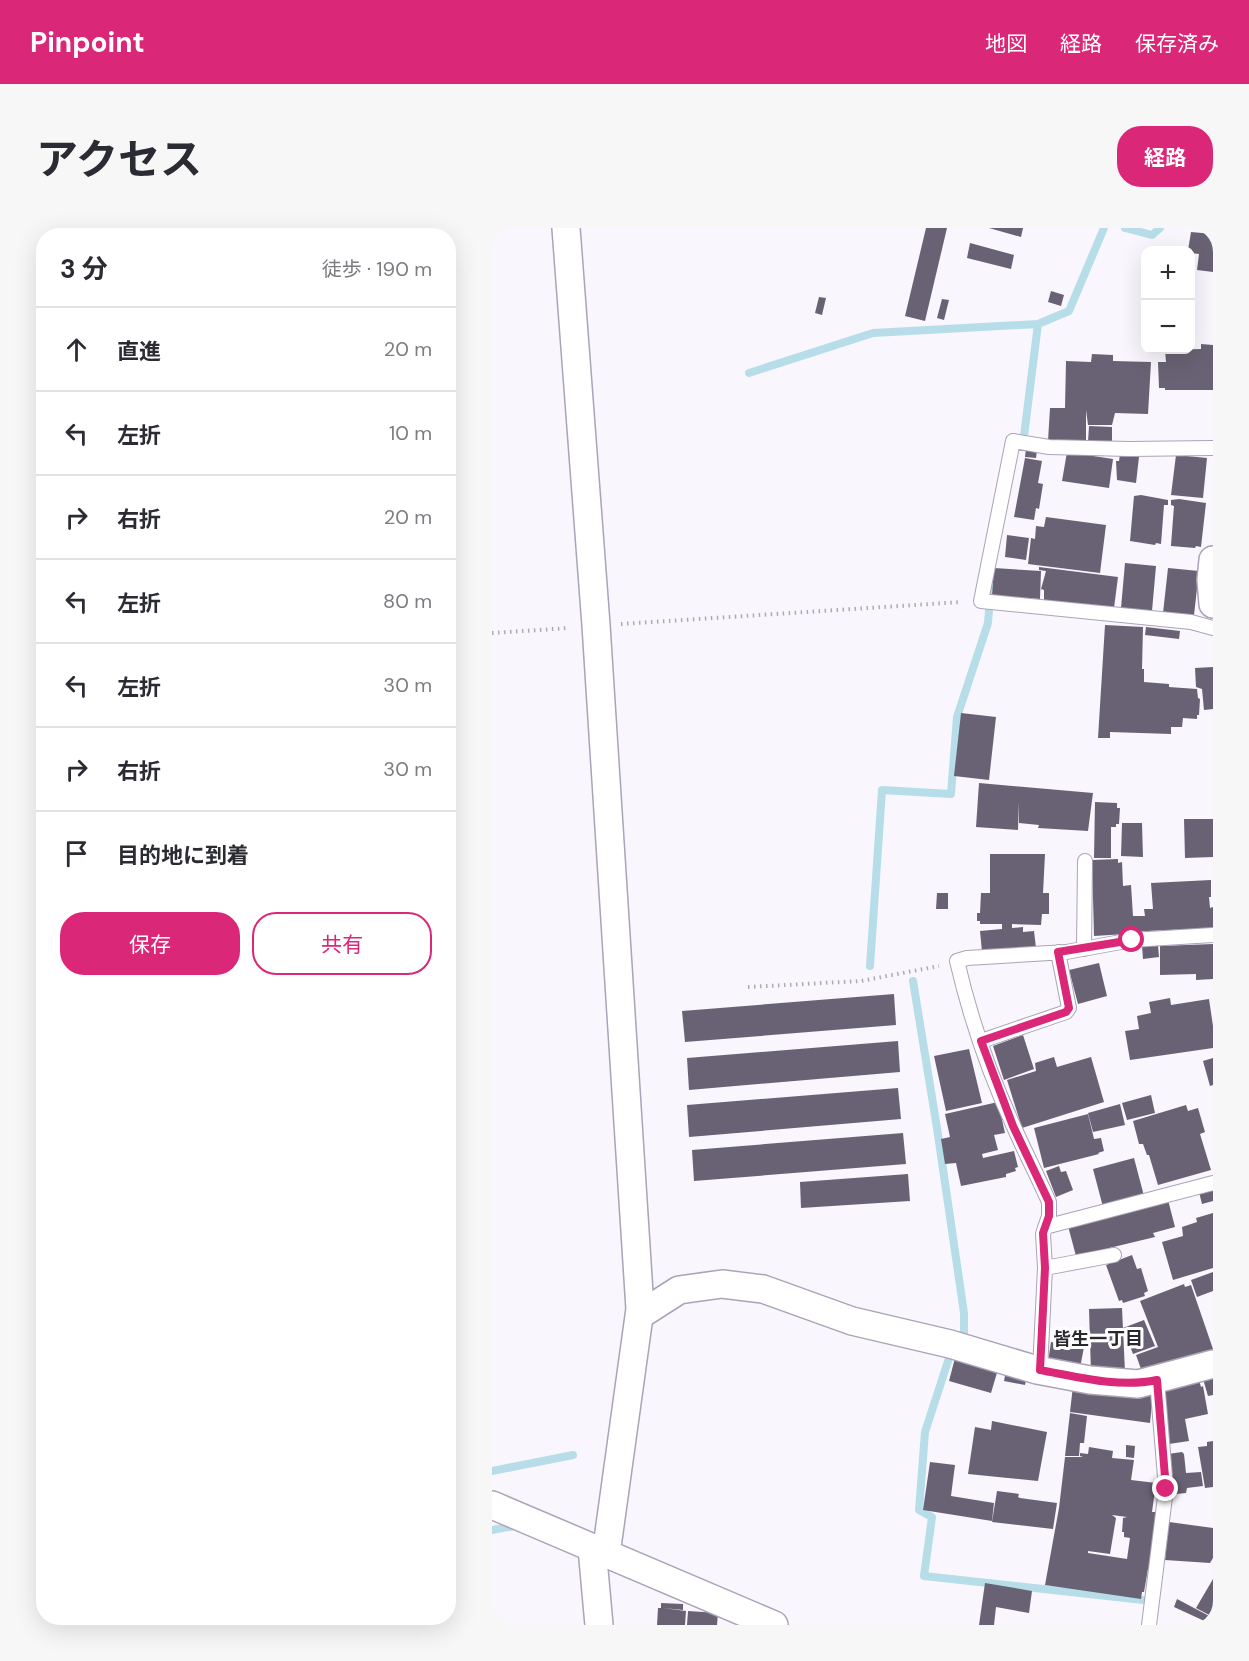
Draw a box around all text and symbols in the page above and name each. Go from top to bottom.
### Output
text: Pinpoint [30,24,145,61]
text: 地図 [985,30,1027,58]
text: 経路 [1060,30,1102,58]
text: 保存済み [1135,30,1219,58]
button: 経路 [1117,126,1213,187]
text: アクセス [36,132,202,187]
map controls [1141,246,1195,354]
button: + [1141,246,1195,300]
text: 3 分 [60,252,108,286]
text: 徒歩 · 190 m [322,256,432,282]
button: − [1141,300,1195,354]
icon: ahead [60,333,93,366]
text: 20 m [384,336,432,362]
text: 直進 [117,337,161,366]
icon: left [60,417,93,450]
text: 10 m [389,420,432,446]
text: 左折 [117,421,161,450]
icon: right [60,501,93,534]
text: 20 m [384,504,432,530]
text: 右折 [117,505,161,534]
icon: left [60,585,93,618]
text: 80 m [383,588,432,614]
text: 左折 [117,589,161,618]
icon: left [60,669,93,702]
text: 30 m [383,672,432,698]
text: 左折 [117,673,161,702]
icon: right [60,753,93,786]
text: 30 m [383,756,432,782]
text: 右折 [117,757,161,786]
icon: arrive [60,837,93,870]
text: 目的地に到着 [117,841,249,870]
button: 保存 [60,912,240,975]
button: 共有 [252,912,432,975]
route start [1118,926,1144,952]
district label: 皆生一丁目 [1053,1327,1143,1351]
route end [1152,1475,1178,1501]

